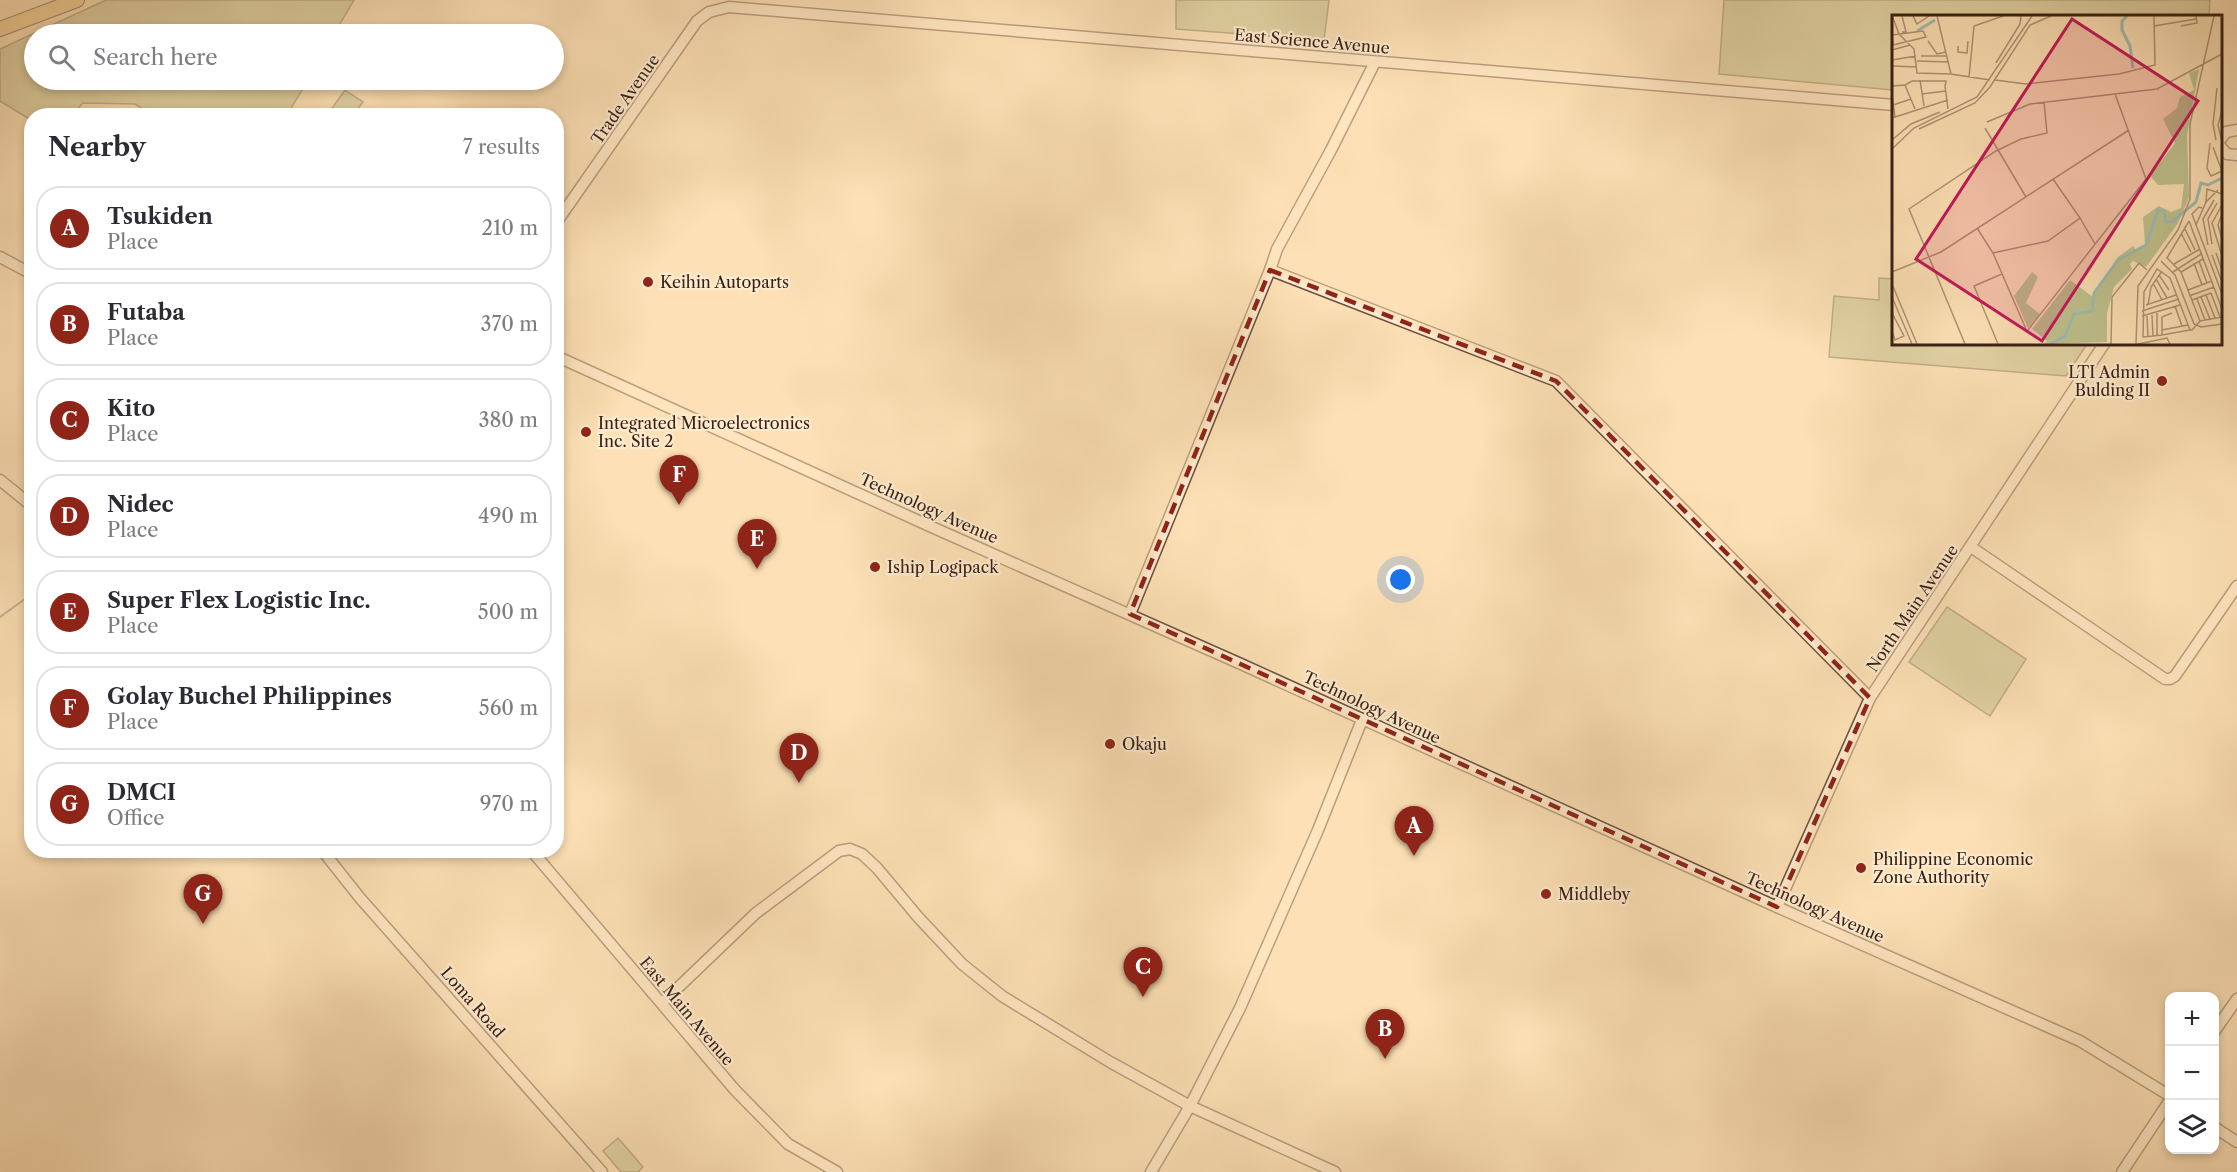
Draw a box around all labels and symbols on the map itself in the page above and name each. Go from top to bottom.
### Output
inset map [1892,15,2222,345]
street label: East Science Avenue [1233,24,1391,58]
street label: Trade Avenue [587,50,663,148]
place label: Keihin Autoparts [660,272,789,292]
marker: Keihin Autoparts [641,275,655,289]
place label: LTI Admin Bulding II [2068,362,2150,400]
marker: LTI Admin Bulding II [2155,374,2169,388]
place label: Integrated Microelectronics Inc. Site 2 [598,413,810,451]
marker: Integrated Microelectronics Inc. Site 2 [579,425,593,439]
pin: F [660,456,698,505]
street label: Technology Avenue [857,468,1001,548]
pin: E [738,520,777,569]
street label: North Main Avenue [1862,541,1962,675]
place label: Iship Logipack [887,557,999,577]
marker: Iship Logipack [868,560,882,574]
your location [1386,565,1415,594]
street label: Technology Avenue [1300,666,1444,748]
pin: D [780,734,818,783]
place label: Okaju [1122,734,1167,754]
marker: Okaju [1103,737,1117,751]
pin: A [1394,806,1434,856]
place label: Philippine Economic Zone Authority [1873,849,2033,887]
marker: Philippine Economic Zone Authority [1854,861,1868,875]
street label: Technology Avenue [1743,867,1887,947]
pin: G [184,874,222,924]
place label: Middleby [1558,884,1632,904]
marker: Middleby [1539,887,1553,901]
pin: C [1124,948,1162,997]
street label: East Main Avenue [636,952,738,1070]
street label: Loma Road [437,963,509,1042]
pin: B [1366,1010,1404,1059]

